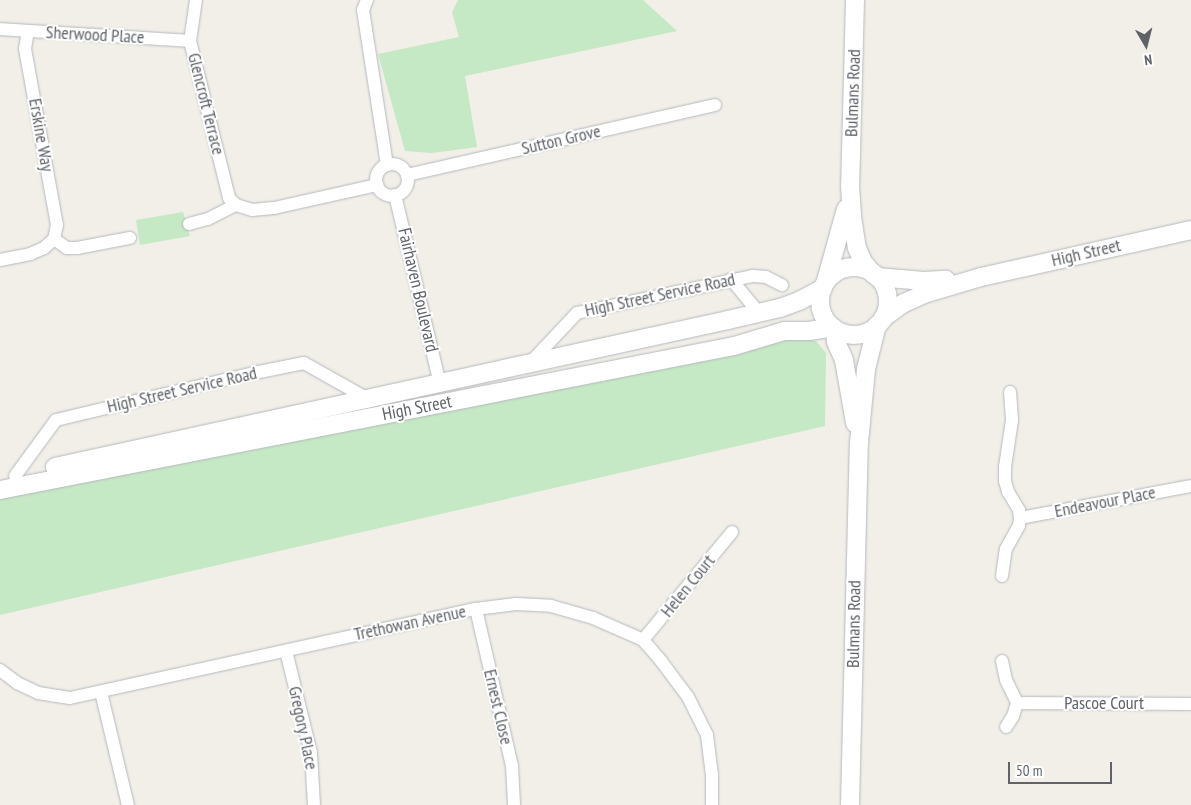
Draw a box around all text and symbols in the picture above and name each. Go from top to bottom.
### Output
north arrow [1121,20,1171,70]
street label: Sherwood Place [45,22,145,48]
street label: Bulmans Road [841,49,865,137]
text: N [1143,50,1153,69]
street label: Glencroft Terrace [183,51,229,157]
street label: Erskine Way [24,97,58,173]
street label: Sutton Grove [519,120,603,160]
street label: Fairhaven Boulevard [393,226,443,354]
street label: High Street [1049,235,1123,271]
street label: High Street Service Road [583,269,737,321]
street label: High Street Service Road [105,362,259,418]
street label: High Street [380,391,454,425]
street label: Endeavour Place [1053,482,1157,522]
street label: Helen Court [656,550,720,622]
street label: Bulmans Road [842,580,866,668]
street label: Trethowan Avenue [352,601,468,645]
street label: Ernest Close [479,667,517,747]
street label: Gregory Place [284,684,322,772]
street label: Pascoe Court [1064,692,1144,714]
scale bar [1011,752,1115,784]
text: 50 m [1016,761,1042,780]

